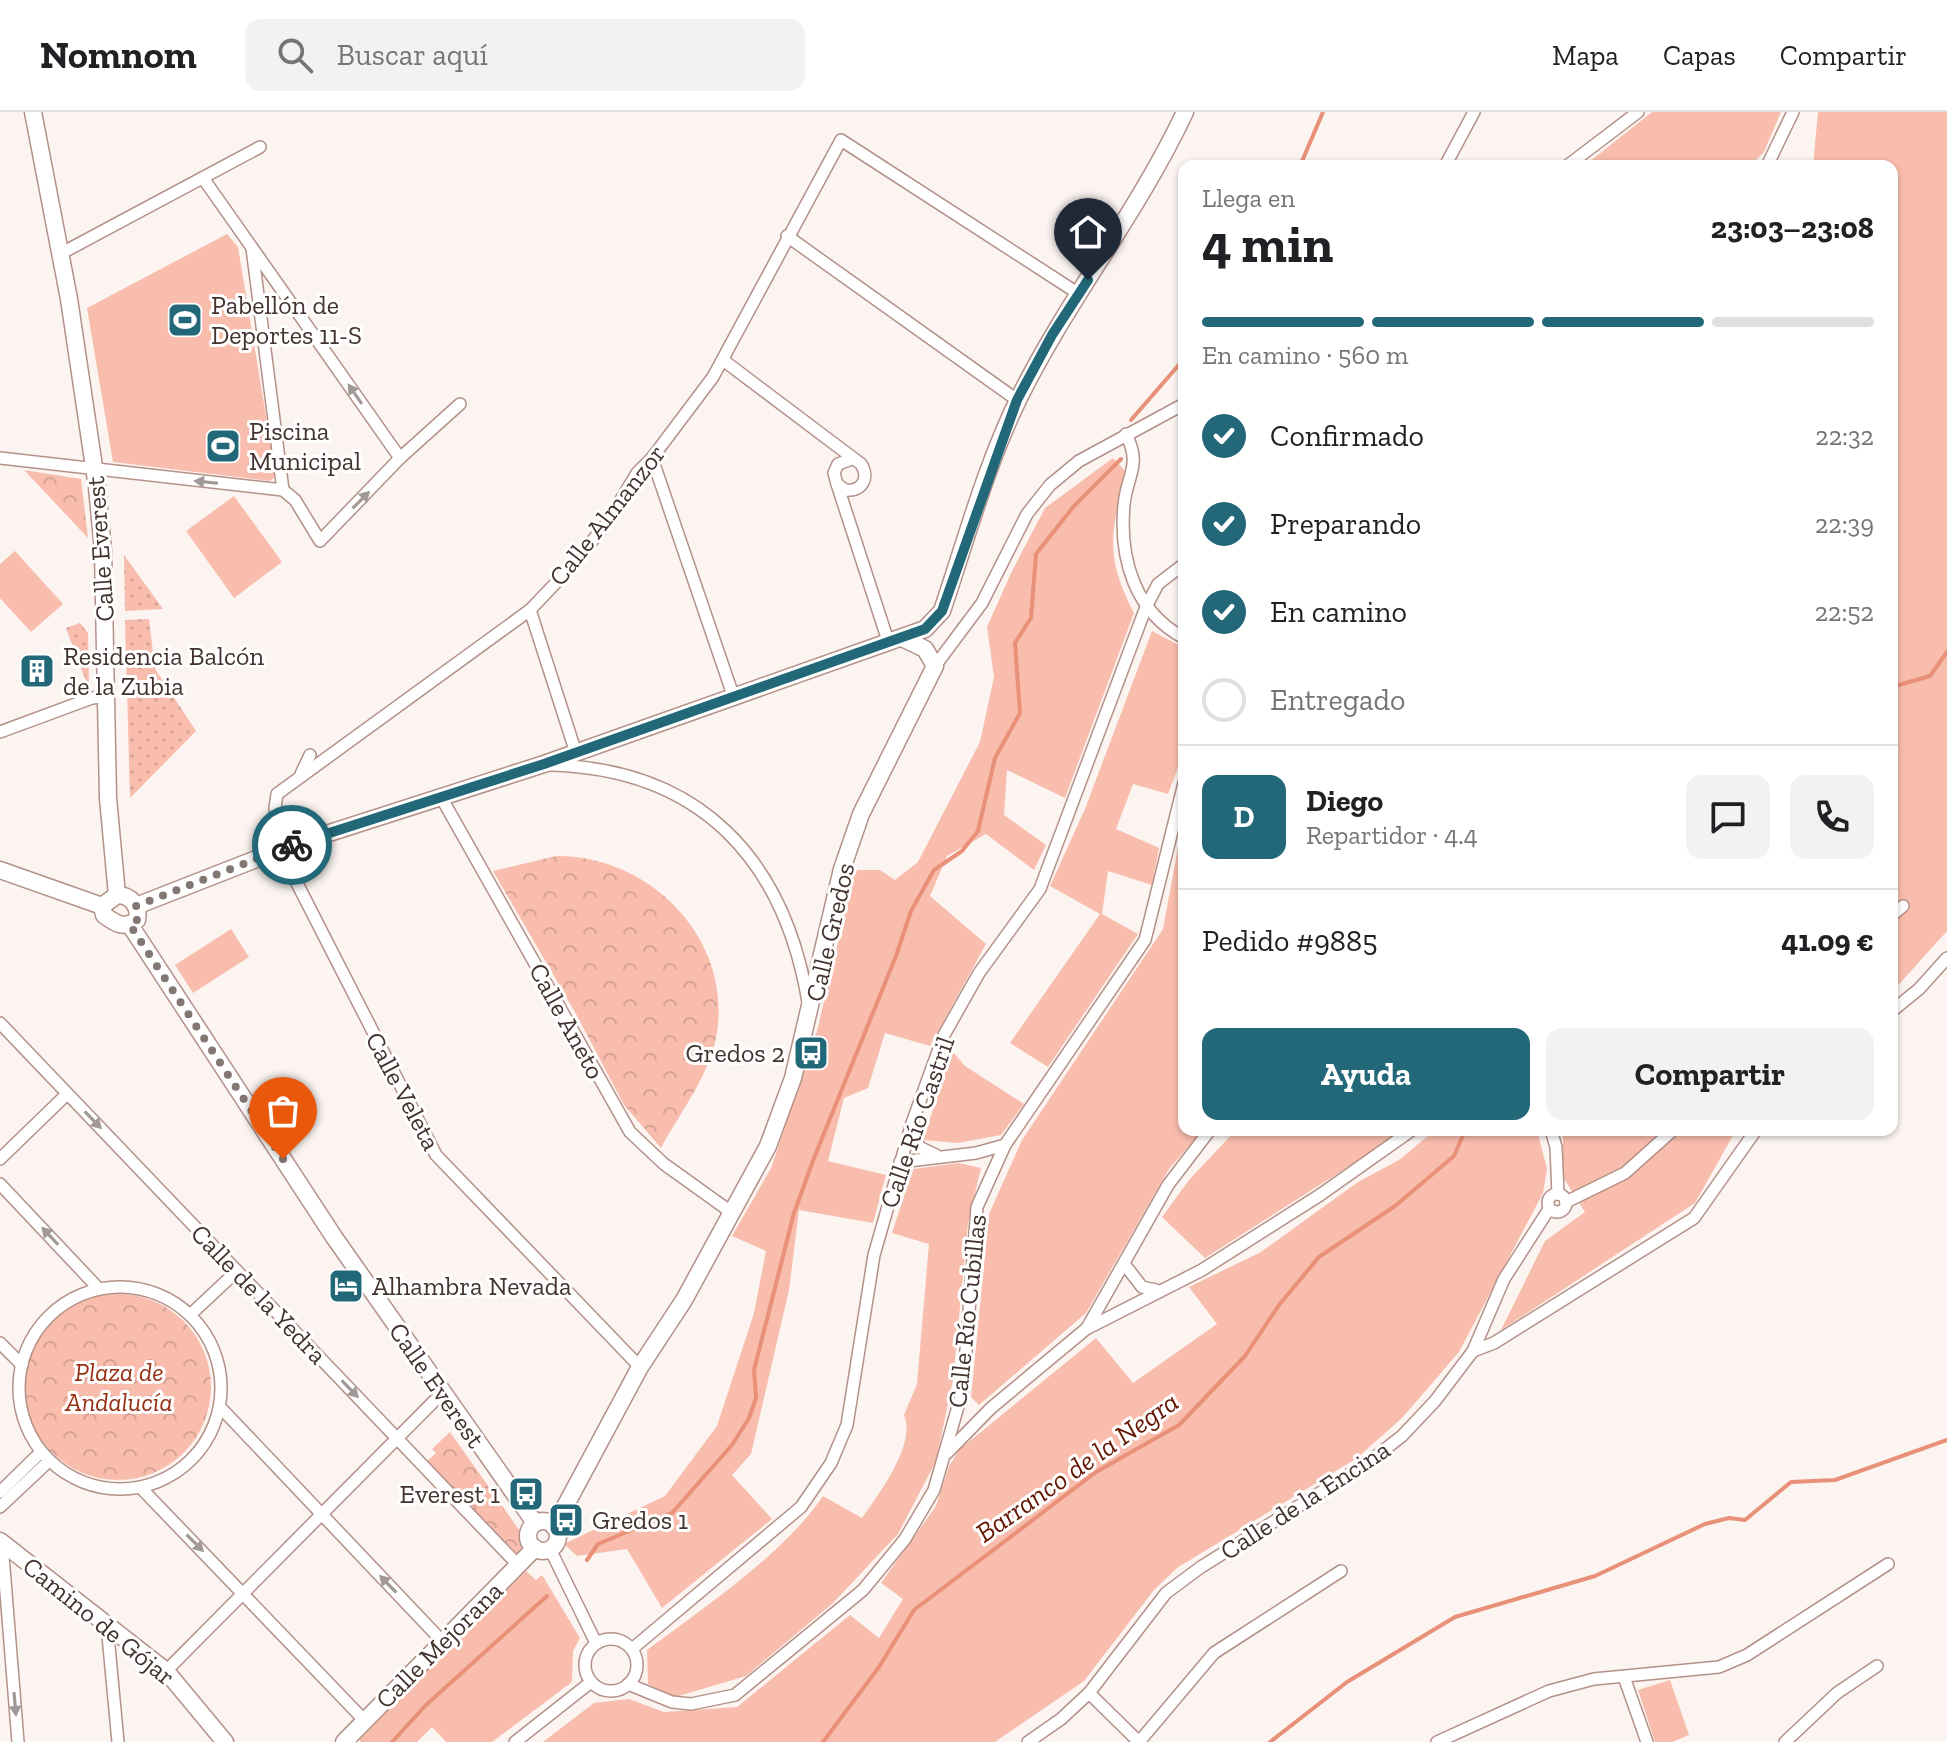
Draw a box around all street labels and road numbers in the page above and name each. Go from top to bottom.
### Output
street label: Calle Almanzor [542,438,672,592]
street label: Calle Everest [79,475,121,623]
street label: Calle Gredos [799,860,861,1004]
street label: Calle Aneto [522,957,612,1085]
street label: Calle Veleta [359,1026,448,1156]
street label: Calle Río Castril [873,1032,961,1212]
street label: Calle Río Cubillas [941,1213,993,1409]
street label: Calle de la Yedra [184,1217,334,1371]
street label: Calle Everest [382,1316,492,1454]
street label: Calle de la Encina [1214,1433,1396,1567]
street label: Camino de Gójar [16,1550,182,1692]
street label: Calle Mejorana [369,1574,510,1715]

